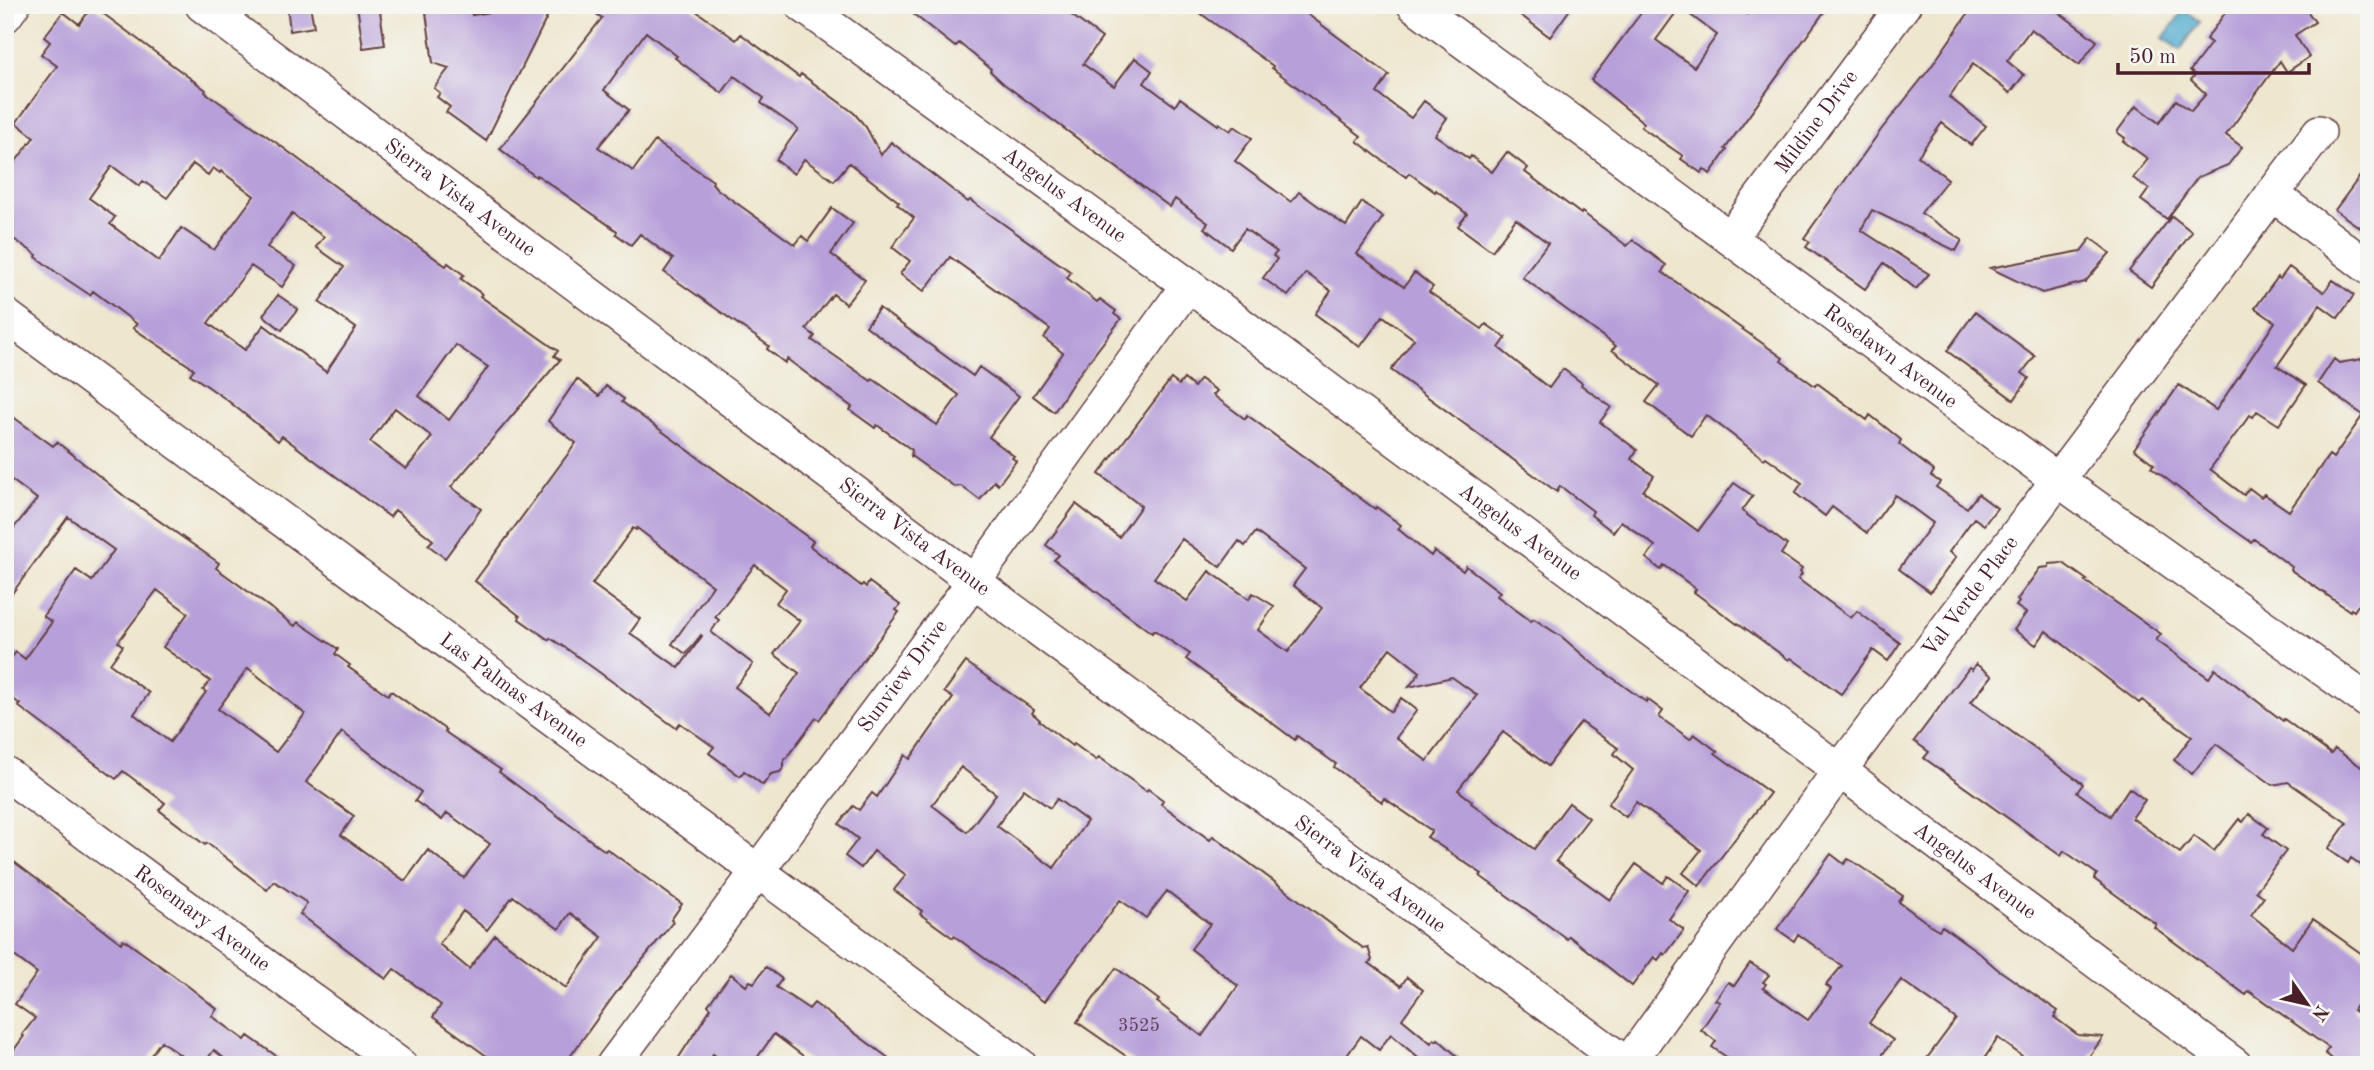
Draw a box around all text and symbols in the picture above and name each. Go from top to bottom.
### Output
scale bar [2118,32,2309,76]
text: 50 m [2129,47,2176,68]
street label: Mildine Drive [1772,66,1862,177]
street label: Sierra Vista Avenue [381,135,539,261]
street label: Angelus Avenue [999,144,1130,247]
street label: Roselawn Avenue [1820,301,1961,413]
street label: Sierra Vista Avenue [835,474,994,600]
street label: Angelus Avenue [1455,480,1585,585]
street label: Val Verde Place [1919,532,2022,661]
street label: Sunview Drive [854,616,952,737]
street label: Las Palmas Avenue [436,629,591,752]
street label: Sierra Vista Avenue [1290,812,1450,937]
street label: Angelus Avenue [1910,819,2040,924]
street label: Rosemary Avenue [130,862,274,976]
north arrow [2272,968,2342,1038]
text: N [2307,1001,2331,1024]
house number: 3525 [1118,1017,1160,1035]

